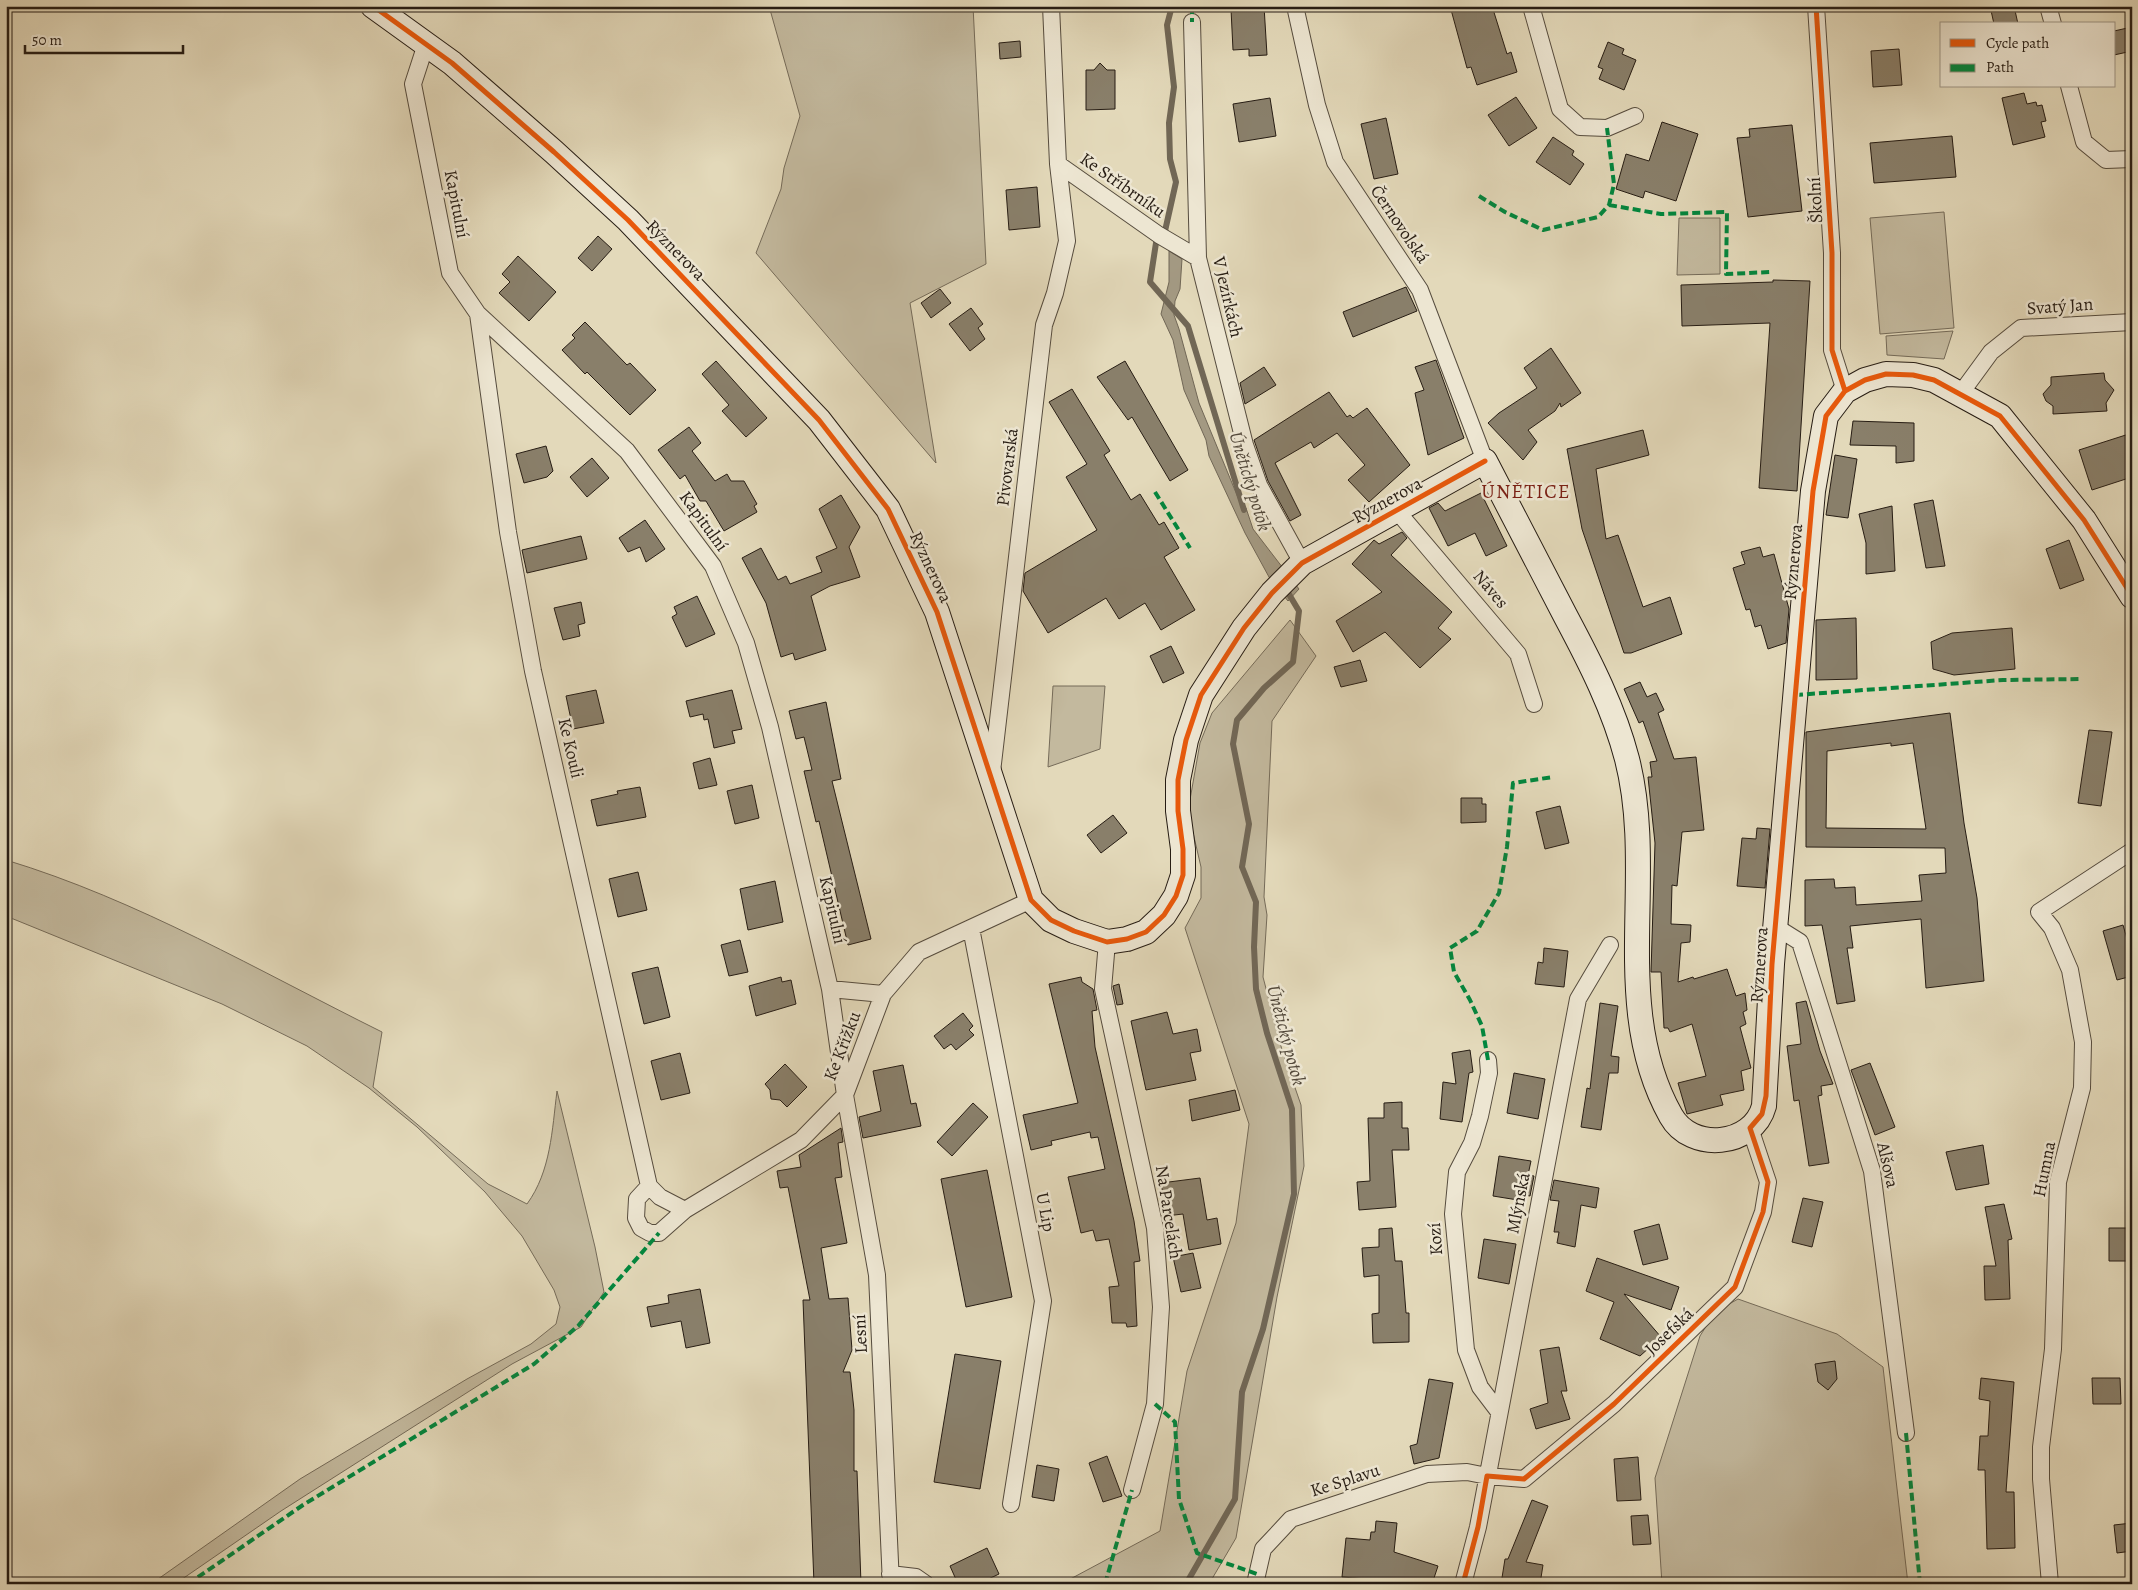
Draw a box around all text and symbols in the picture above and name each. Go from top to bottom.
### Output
scale bar [25,22,182,54]
legend [1940,22,2116,88]
text: 50 m [32,30,62,50]
text: Cycle path [1986,33,2049,53]
text: Path [1986,57,2014,77]
street label: Ke Stříbrníku [1075,147,1171,224]
street label: Kapitulní [439,168,475,240]
street label: Školní [1802,176,1828,224]
street label: Černovolská [1365,180,1435,268]
street label: Rýznerova [641,214,712,286]
street label: V Jezírkách [1207,253,1249,340]
street label: Svatý Jan [2026,292,2094,320]
street label: Pivovarská [990,426,1024,507]
water label: Únětický potok [1223,428,1278,534]
street label: Rýznerova [1348,471,1427,529]
district label: ÚNĚTICE [1481,478,1571,505]
street label: Kapitulní [674,486,734,556]
street label: Rýznerova [1778,522,1808,601]
street label: Rýznerova [904,527,958,607]
street label: Náves [1468,565,1514,613]
street label: Ke Kouli [552,715,590,781]
street label: Kapitulní [814,874,852,946]
street label: Rýznerova [1744,925,1774,1004]
water label: Únětický potok [1260,982,1312,1088]
street label: Ke Křížku [818,1008,866,1084]
street label: Humna [2027,1138,2061,1199]
street label: Alšova [1871,1139,1905,1191]
street label: Na Parcelách [1150,1163,1188,1261]
street label: Mlýnská [1500,1170,1536,1236]
street label: U Lip [1030,1190,1062,1234]
street label: Kozí [1422,1222,1448,1256]
street label: Josefská [1639,1301,1699,1360]
street label: Lesní [847,1314,873,1354]
street label: Ke Splavu [1307,1457,1383,1502]

